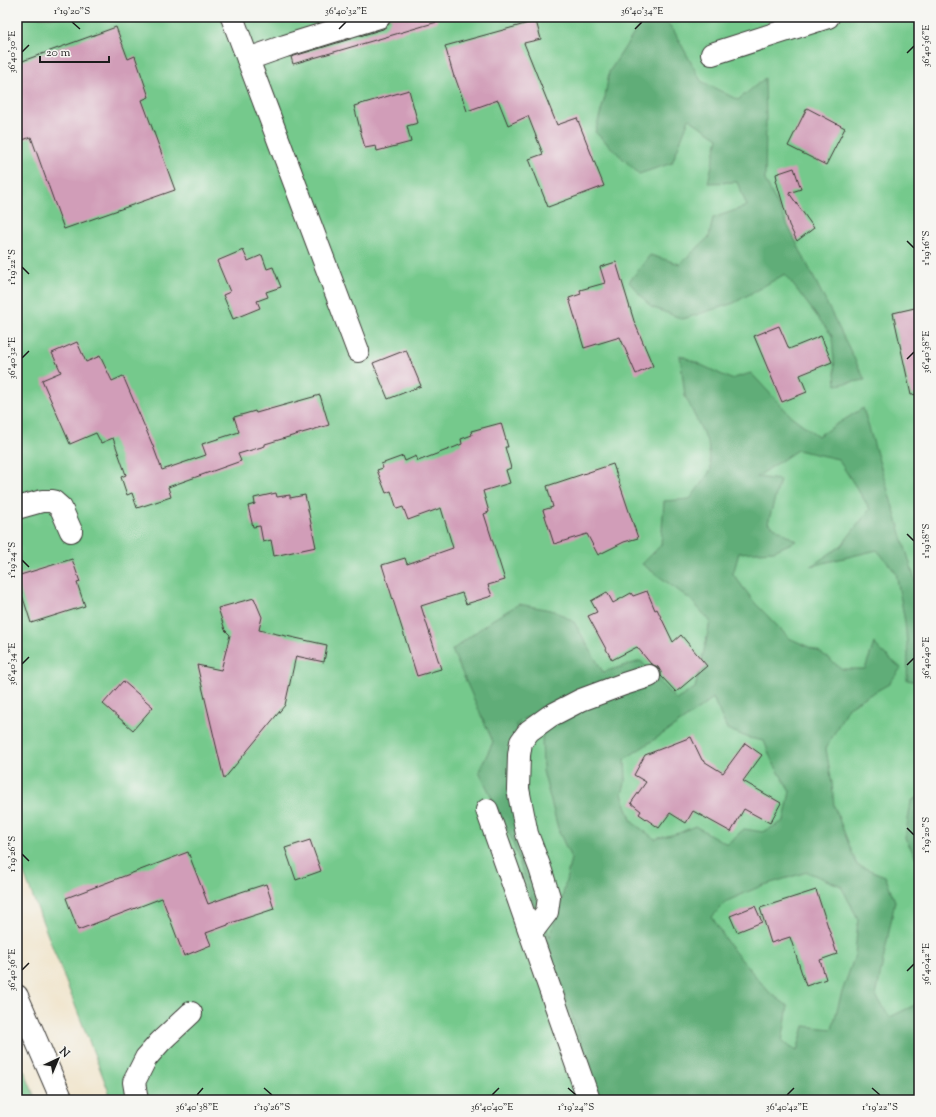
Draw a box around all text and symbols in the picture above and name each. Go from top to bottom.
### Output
text: 1°19'20"S [54,4,90,19]
text: 36°40'32"E [325,4,367,19]
text: 36°40'34"E [621,4,663,19]
text: 36°40'36"E [919,25,934,67]
text: 36°40'30"E [5,31,20,73]
scale bar [40,38,109,64]
text: 20 m [46,44,71,62]
text: 1°19'16"S [919,230,934,266]
text: 1°19'22"S [5,249,20,285]
text: 36°40'38"E [919,331,934,373]
text: 36°40'32"E [5,337,20,379]
text: 1°19'18"S [919,523,934,559]
text: 1°19'24"S [5,542,20,578]
text: 36°40'40"E [919,637,934,679]
text: 36°40'34"E [5,643,20,685]
text: 1°19'20"S [919,817,934,853]
text: 1°19'26"S [5,836,20,872]
text: 36°40'42"E [919,943,934,985]
text: 36°40'36"E [5,949,20,991]
north arrow [38,1039,78,1079]
text: N [55,1043,73,1061]
text: 36°40'38"E [176,1100,218,1115]
text: 1°19'26"S [254,1100,290,1115]
text: 36°40'40"E [471,1100,513,1115]
text: 1°19'24"S [558,1100,594,1115]
text: 36°40'42"E [766,1100,808,1115]
text: 1°19'22"S [862,1100,898,1115]

